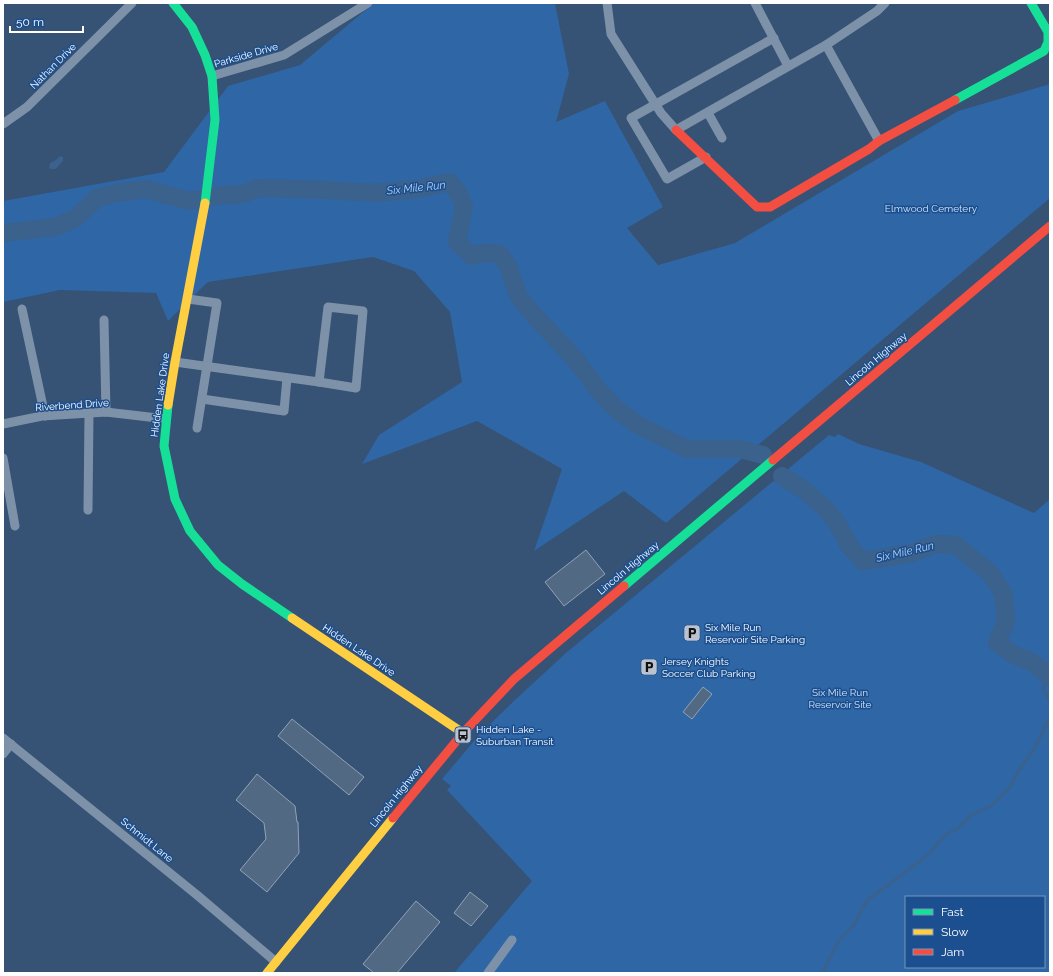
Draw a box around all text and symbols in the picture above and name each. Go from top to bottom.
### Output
scale bar [10,8,83,34]
text: 50 m [16,15,44,29]
street label: Nathan Drive [28,41,78,91]
street label: Parkside Drive [213,41,279,69]
water label: Six Mile Run [385,178,446,198]
park label: Elmwood Cemetery [885,203,978,214]
street label: Lincoln Highway [843,330,909,388]
street label: Hidden Lake Drive [149,352,171,438]
street label: Riverbend Drive [35,397,109,413]
street label: Lincoln Highway [595,539,661,597]
water label: Six Mile Run [874,539,935,565]
street label: Hidden Lake Drive [321,622,397,678]
place label: Six Mile Run Reservoir Site Parking [705,622,805,645]
parking icon: Six Mile Run Reservoir Site Parking [682,623,702,643]
place label: Jersey Knights Soccer Club Parking [662,656,755,679]
parking icon: Jersey Knights Soccer Club Parking [639,657,659,677]
park label: Six Mile Run Reservoir Site [809,687,872,710]
place label: Hidden Lake - Suburban Transit [476,724,554,747]
bus stop icon: Hidden Lake - Suburban Transit [453,725,473,745]
street label: Lincoln Highway [368,762,425,829]
street label: Schmidt Lane [119,816,175,864]
legend [905,896,1045,968]
text: Fast [941,905,964,919]
text: Slow [941,925,968,939]
text: Jam [941,945,964,959]

